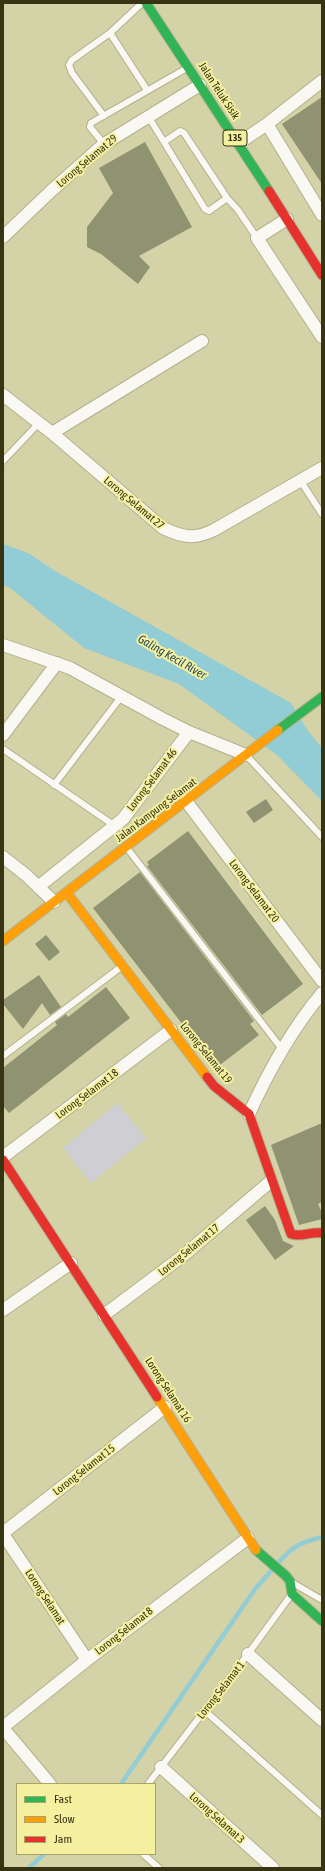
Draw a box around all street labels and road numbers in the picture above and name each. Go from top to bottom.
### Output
street label: Jalan Teluk Sisik [196,60,242,122]
road number: 135 [223,130,247,146]
street label: Lorong Selamat 29 [54,132,120,190]
street label: Lorong Selamat 27 [101,474,167,532]
street label: Lorong Selamat 46 [124,746,180,814]
street label: Jalan Kampung Selamat [113,775,199,845]
street label: Lorong Selamat 20 [226,857,282,925]
street label: Lorong Selamat 19 [177,1020,235,1086]
street label: Lorong Selamat 18 [53,1066,121,1122]
street label: Lorong Selamat 17 [156,1221,222,1279]
street label: Lorong Selamat 16 [142,1355,194,1425]
street label: Lorong Selamat 15 [50,1442,118,1498]
street label: Lorong Selamat [22,1567,68,1627]
street label: Lorong Selamat 8 [92,1604,156,1658]
street label: Lorong Selamat 1 [194,1658,248,1722]
street label: Lorong Selamat 3 [187,1790,247,1846]

